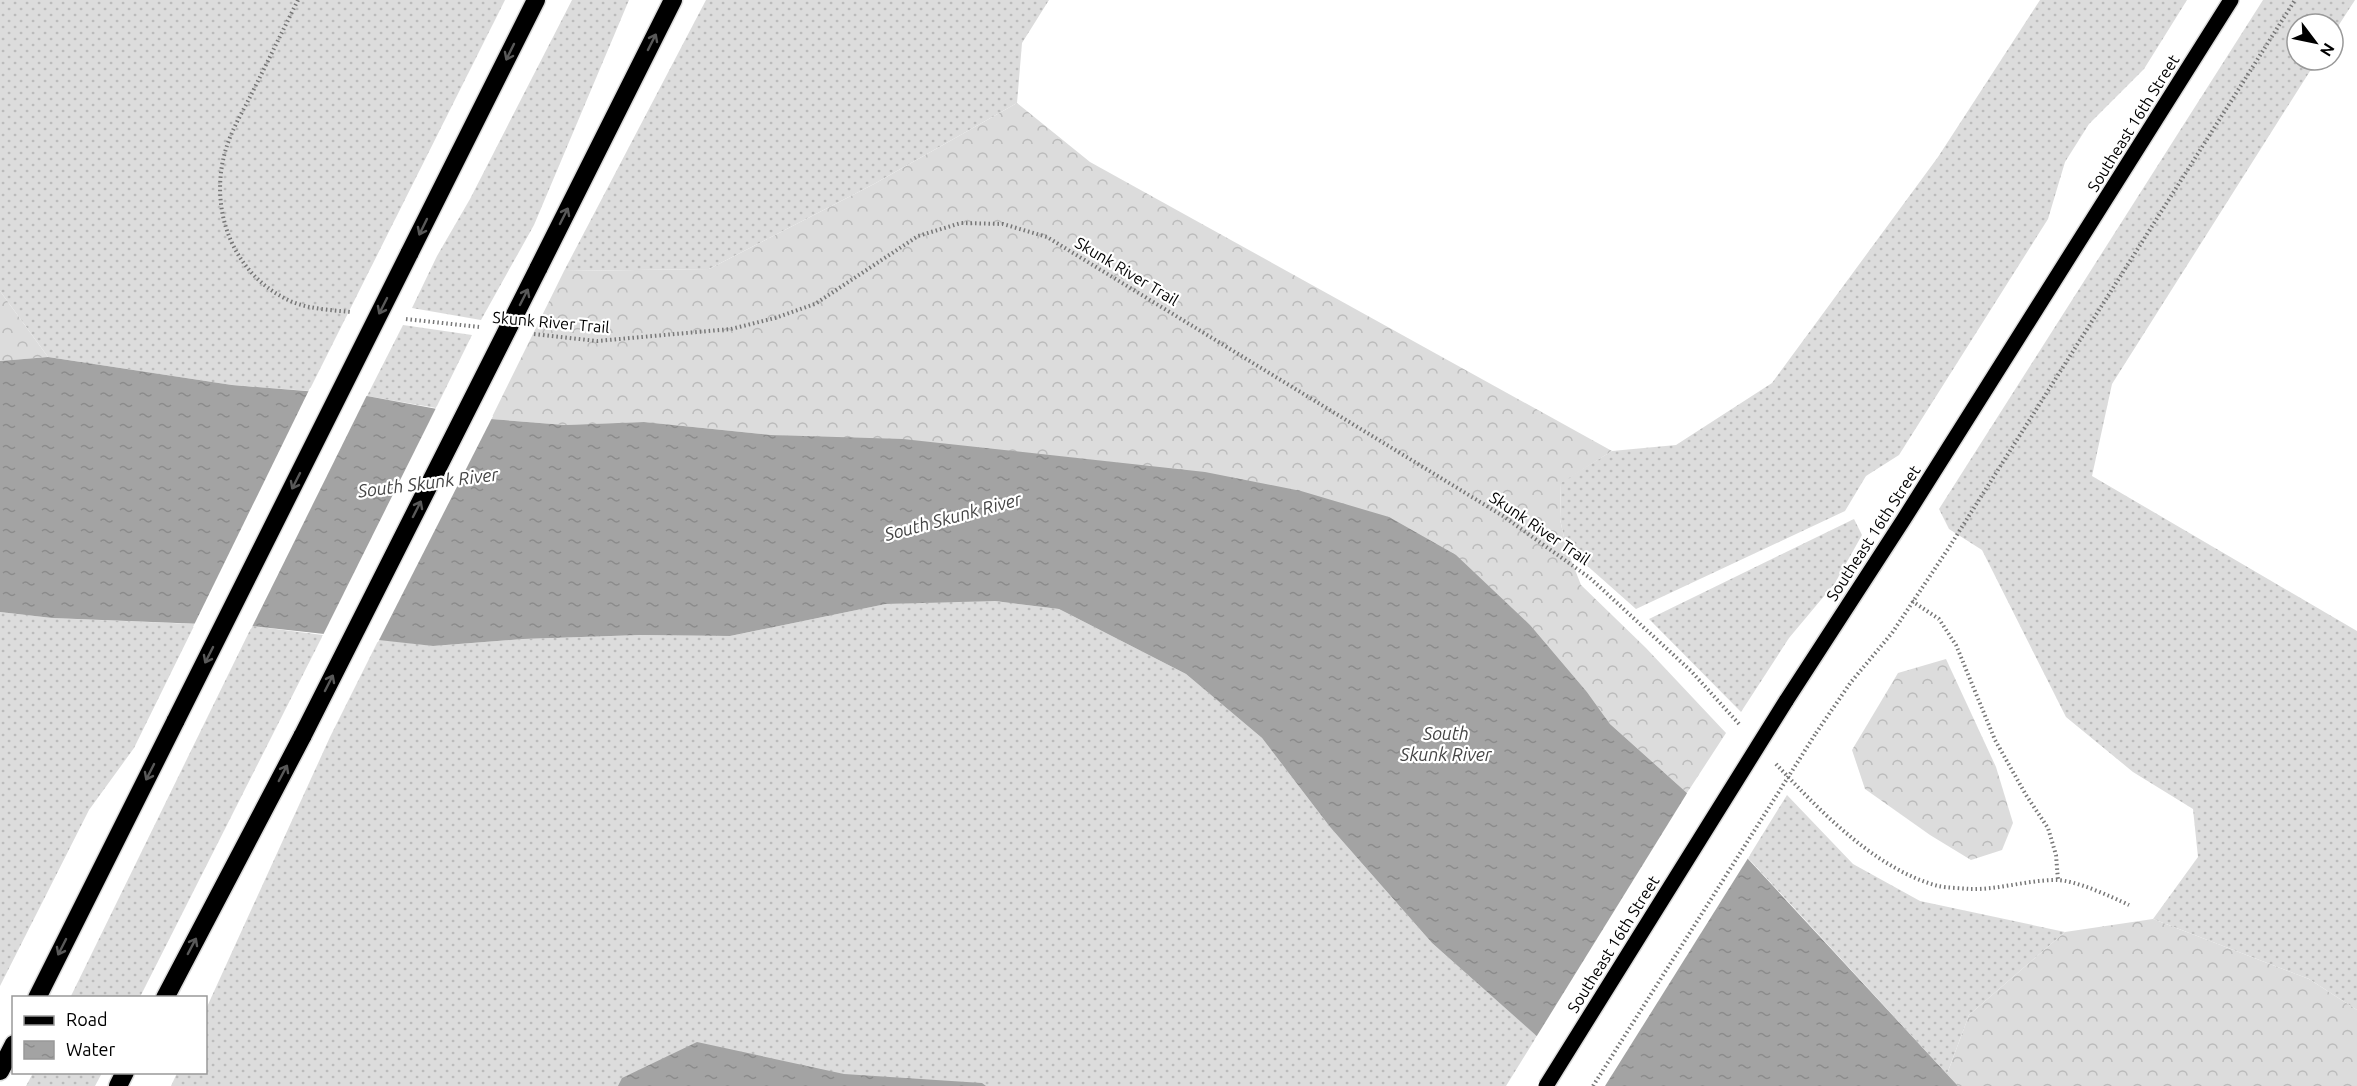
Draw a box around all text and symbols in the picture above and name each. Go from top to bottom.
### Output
north arrow [2285,12,2345,72]
one-way arrow [646,34,658,51]
text: N [2317,40,2339,60]
one-way arrow [503,43,515,61]
street label: Southeast 16th Street [2083,51,2183,195]
one-way arrow [559,208,571,226]
one-way arrow [416,218,428,236]
street label: Skunk River Trail [1072,233,1182,309]
one-way arrow [518,289,530,307]
one-way arrow [377,297,388,315]
street label: Skunk River Trail [492,308,610,336]
street label: Southeast 16th Street [1822,461,1924,604]
water label: South Skunk River [356,463,500,501]
one-way arrow [290,471,301,489]
water label: South Skunk River [881,488,1025,544]
street label: Skunk River Trail [1486,488,1594,568]
one-way arrow [412,500,423,518]
one-way arrow [202,646,214,664]
one-way arrow [323,675,335,692]
water label: South Skunk River [1399,723,1493,764]
one-way arrow [144,763,155,781]
one-way arrow [277,765,289,782]
street label: Southeast 16th Street [1563,872,1663,1016]
one-way arrow [56,937,68,955]
one-way arrow [187,937,198,955]
legend [12,996,207,1074]
text: Road [66,1009,108,1029]
text: Water [66,1039,116,1059]

